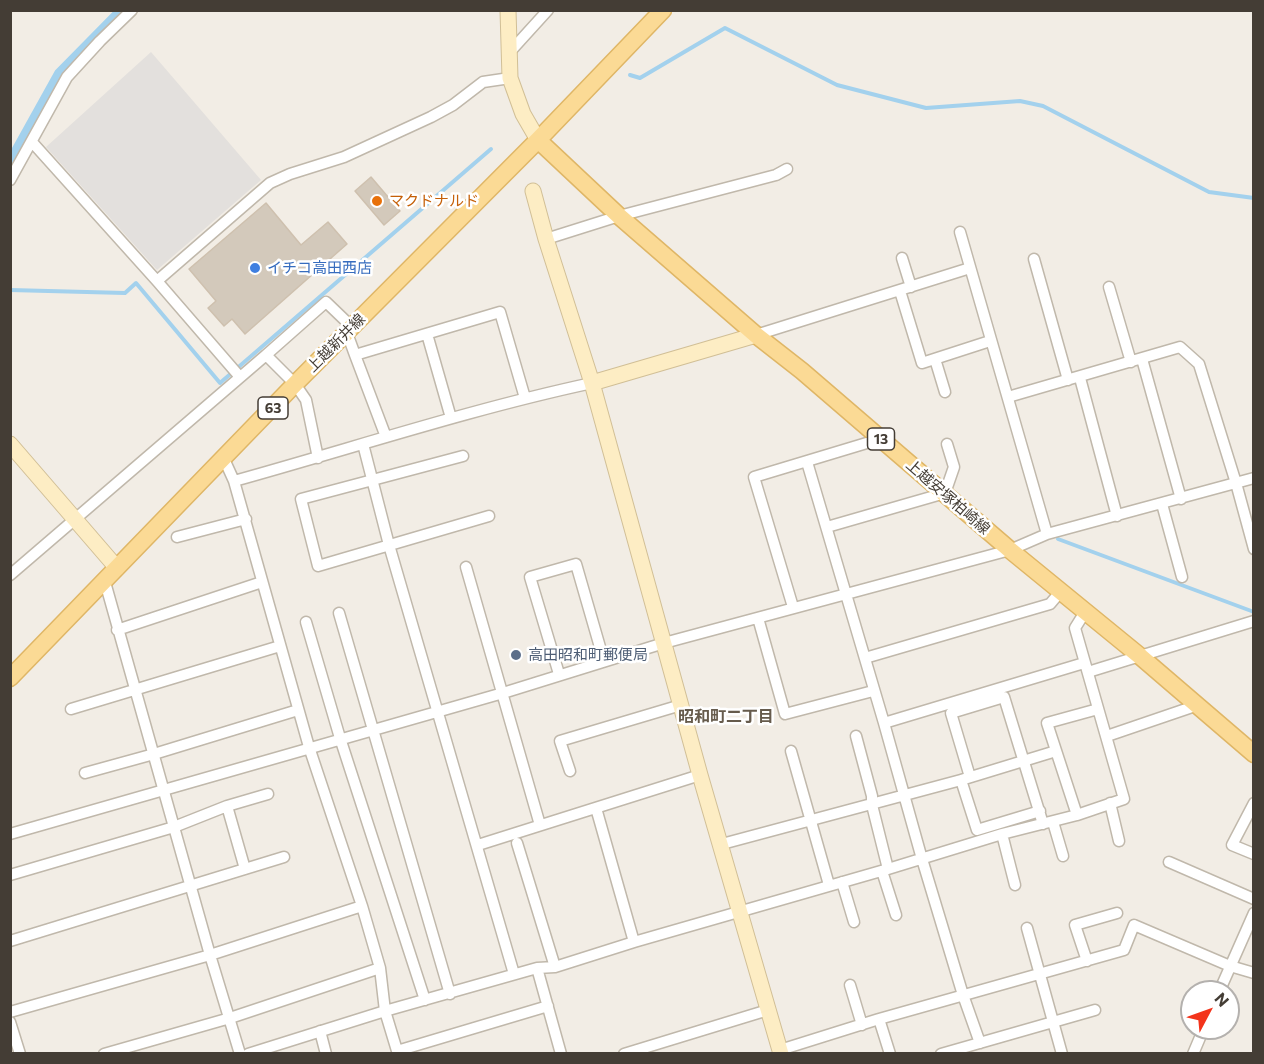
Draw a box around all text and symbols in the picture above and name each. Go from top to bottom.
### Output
place label: マクドナルド [389,192,479,210]
marker: マクドナルド [370,194,384,208]
place label: イチコ高田西店 [267,259,372,277]
marker: イチコ高田西店 [248,261,262,275]
street label: 上越新井線 [303,310,369,376]
road number: 63 [258,397,288,419]
road number: 13 [868,428,894,450]
street label: 上越安塚柏崎線 [902,456,994,538]
place label: 高田昭和町郵便局 [528,646,648,664]
marker: 高田昭和町郵便局 [509,648,523,662]
district label: 昭和町二丁目 [678,707,774,727]
north arrow [1180,980,1240,1040]
text: N [1211,988,1234,1010]

